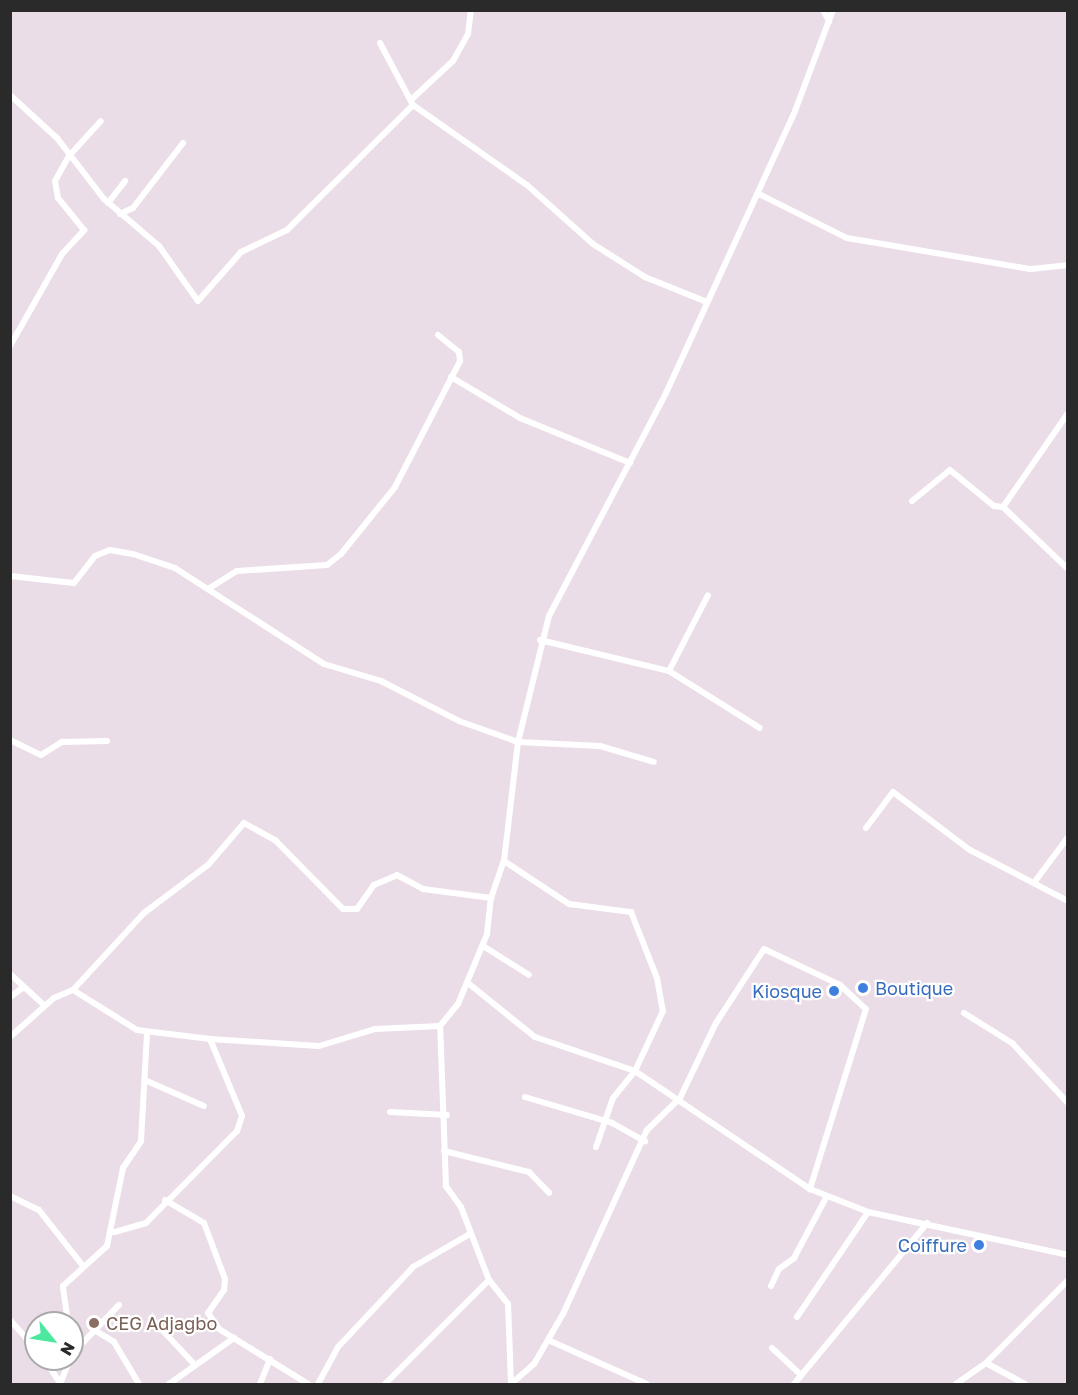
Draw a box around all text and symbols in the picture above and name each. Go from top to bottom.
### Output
place label: Boutique [875,977,953,999]
place label: Kiosque [752,980,822,1002]
marker: Boutique [856,981,870,995]
marker: Kiosque [827,984,841,998]
place label: Coiffure [898,1234,967,1256]
marker: Coiffure [972,1238,986,1252]
north arrow [24,1311,84,1371]
place label: CEG Adjagbo [106,1312,217,1334]
marker: CEG Adjagbo [87,1316,101,1330]
text: N [56,1339,80,1359]

